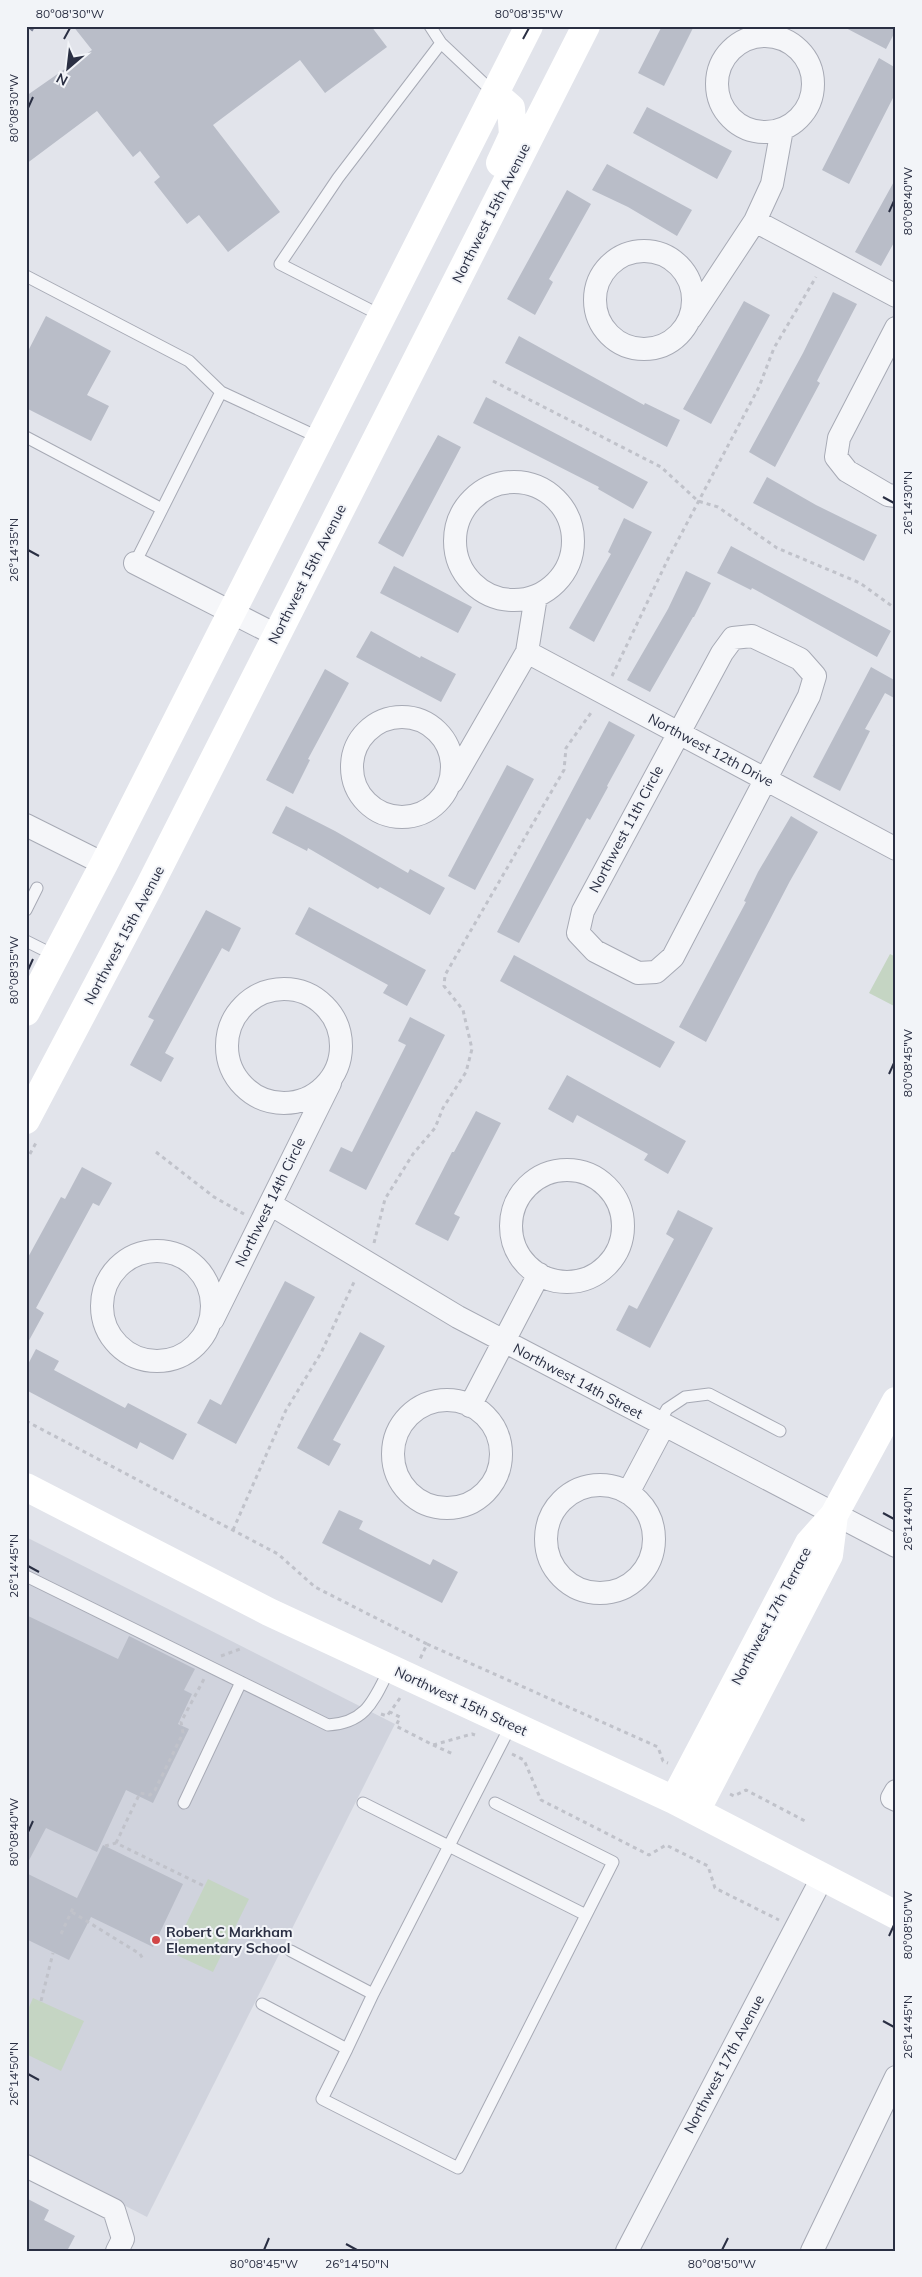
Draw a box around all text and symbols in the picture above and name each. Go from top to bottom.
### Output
text: 80°08'30"W [36,6,104,21]
text: 80°08'35"W [495,6,563,21]
north arrow [42,42,92,92]
text: N [53,69,71,90]
text: 80°08'30"W [6,74,21,142]
street label: Northwest 15th Avenue [448,140,534,286]
text: 80°08'40"W [900,167,915,235]
text: 26°14'30"N [900,471,915,535]
street label: Northwest 15th Avenue [264,501,350,647]
text: 26°14'35"N [6,518,21,582]
street label: Northwest 12th Drive [645,709,777,791]
street label: Northwest 11th Circle [585,762,667,896]
street label: Northwest 15th Avenue [80,863,168,1007]
text: 80°08'35"W [6,936,21,1004]
text: 80°08'45"W [900,1029,915,1097]
street label: Northwest 14th Circle [231,1135,309,1269]
street label: Northwest 14th Street [510,1339,646,1423]
text: 26°14'40"N [900,1487,915,1551]
text: 26°14'45"N [6,1534,21,1598]
street label: Northwest 17th Terrace [727,1544,815,1688]
street label: Northwest 15th Street [392,1662,530,1740]
text: 80°08'40"W [6,1798,21,1866]
text: 80°08'50"W [900,1891,915,1959]
place label: Robert C Markham Elementary School [166,1923,293,1957]
marker: Robert C Markham Elementary School [150,1934,162,1946]
street label: Northwest 17th Avenue [680,1992,768,2136]
text: 26°14'45"N [900,1995,915,2059]
text: 26°14'50"N [6,2042,21,2106]
text: 80°08'45"W [230,2256,298,2271]
text: 26°14'50"N [325,2256,389,2271]
text: 80°08'50"W [688,2256,756,2271]

